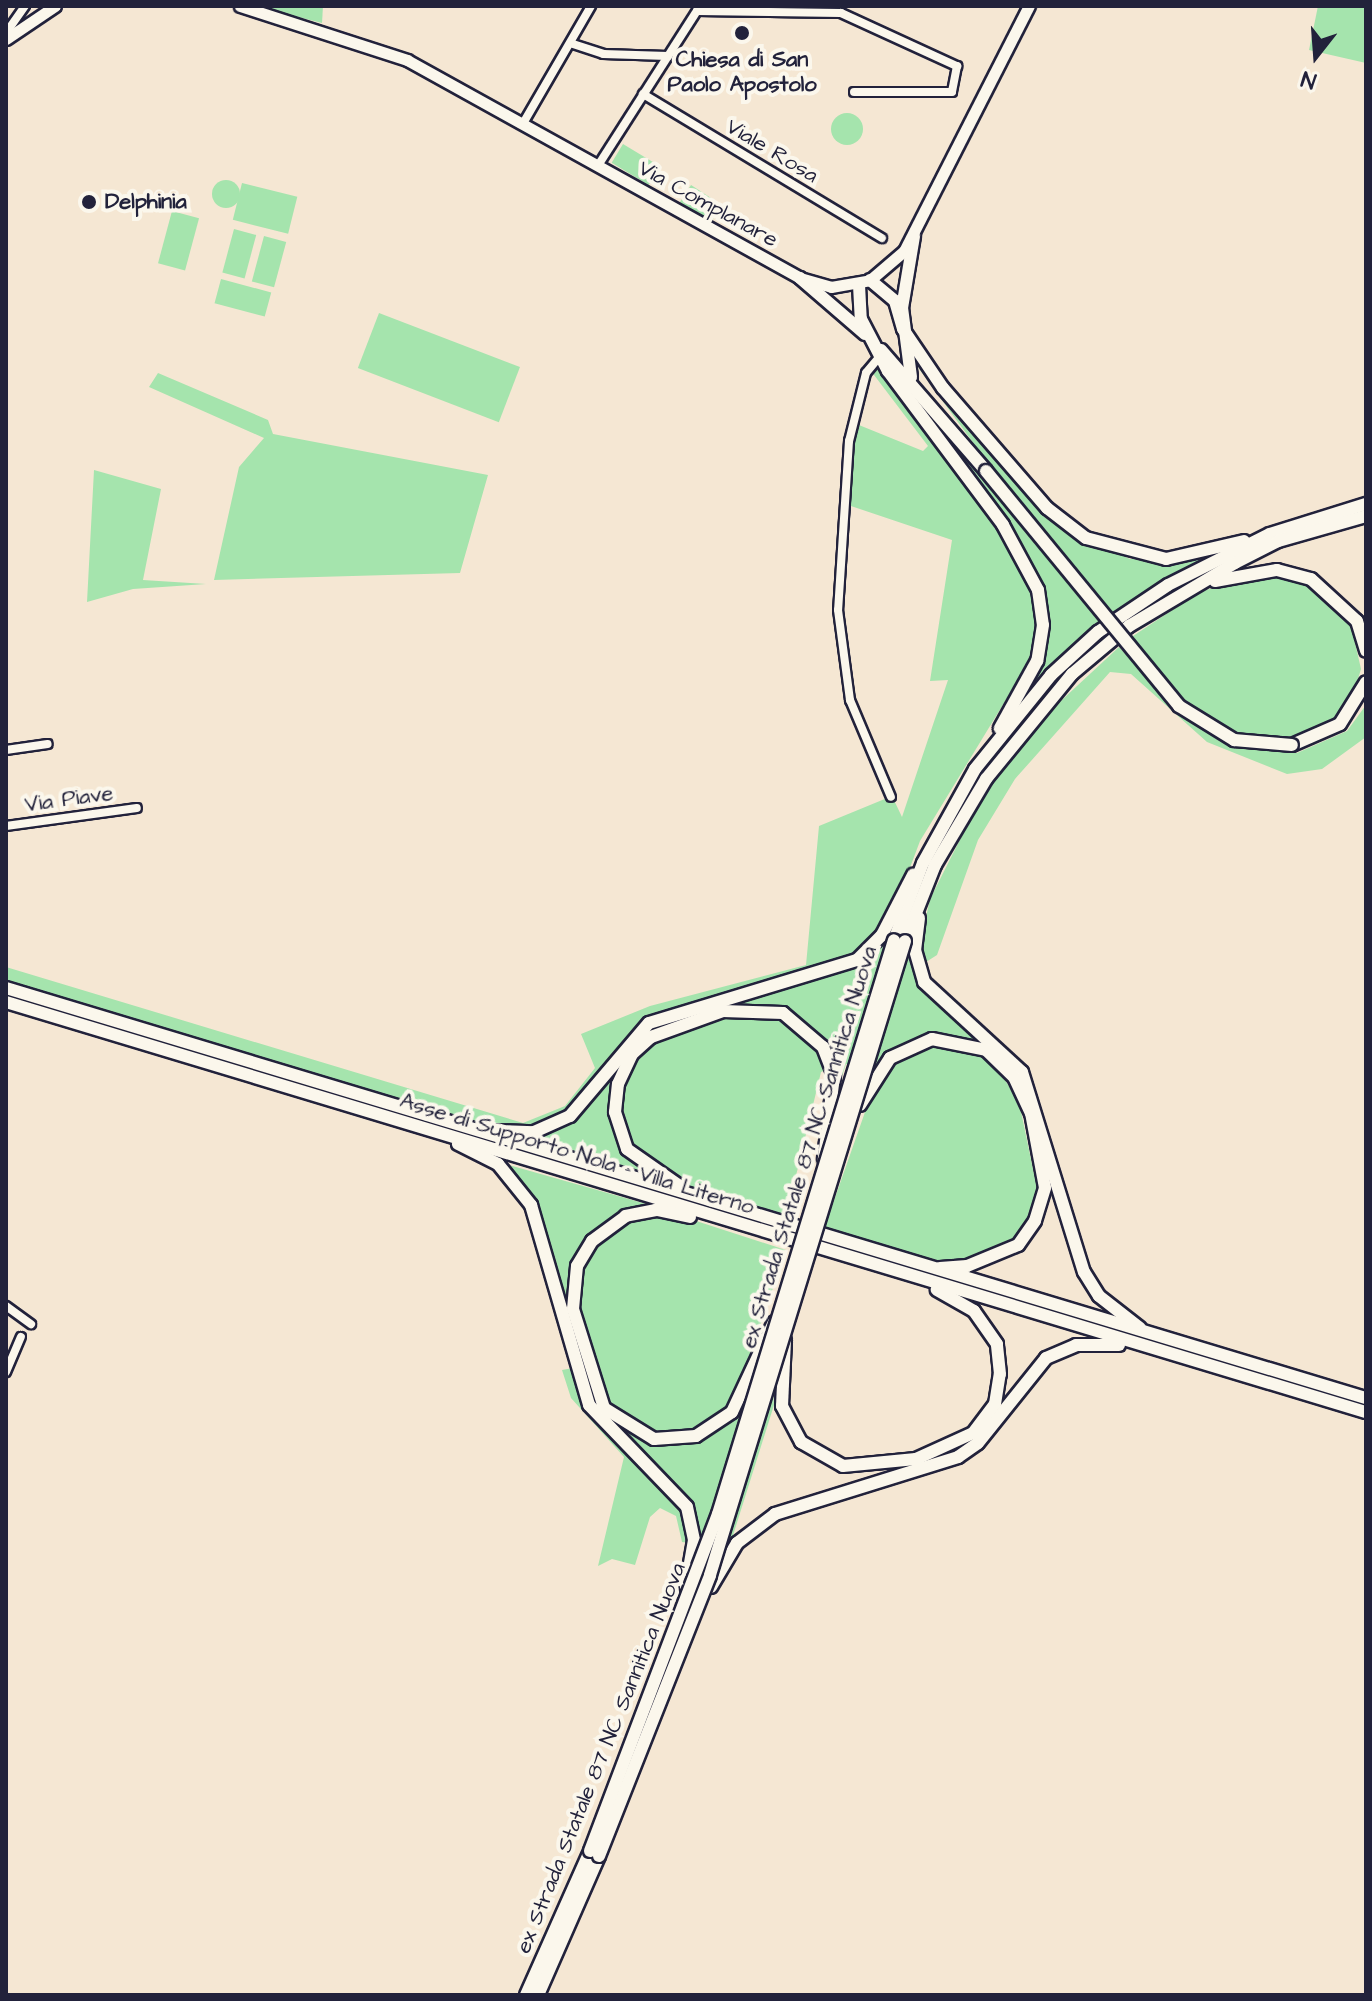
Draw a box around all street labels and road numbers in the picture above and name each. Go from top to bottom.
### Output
street label: Viale Rosa [721,113,823,189]
street label: Via Complanare [634,155,782,253]
street label: Via Piave [23,780,115,818]
street label: ex Strada Statale 87 NC Sannitica Nuova [735,943,883,1351]
street label: Asse di Supporto Nola - Villa Literno [397,1087,757,1221]
street label: ex Strada Statale 87 NC Sannitica Nuova [510,1559,692,1957]

